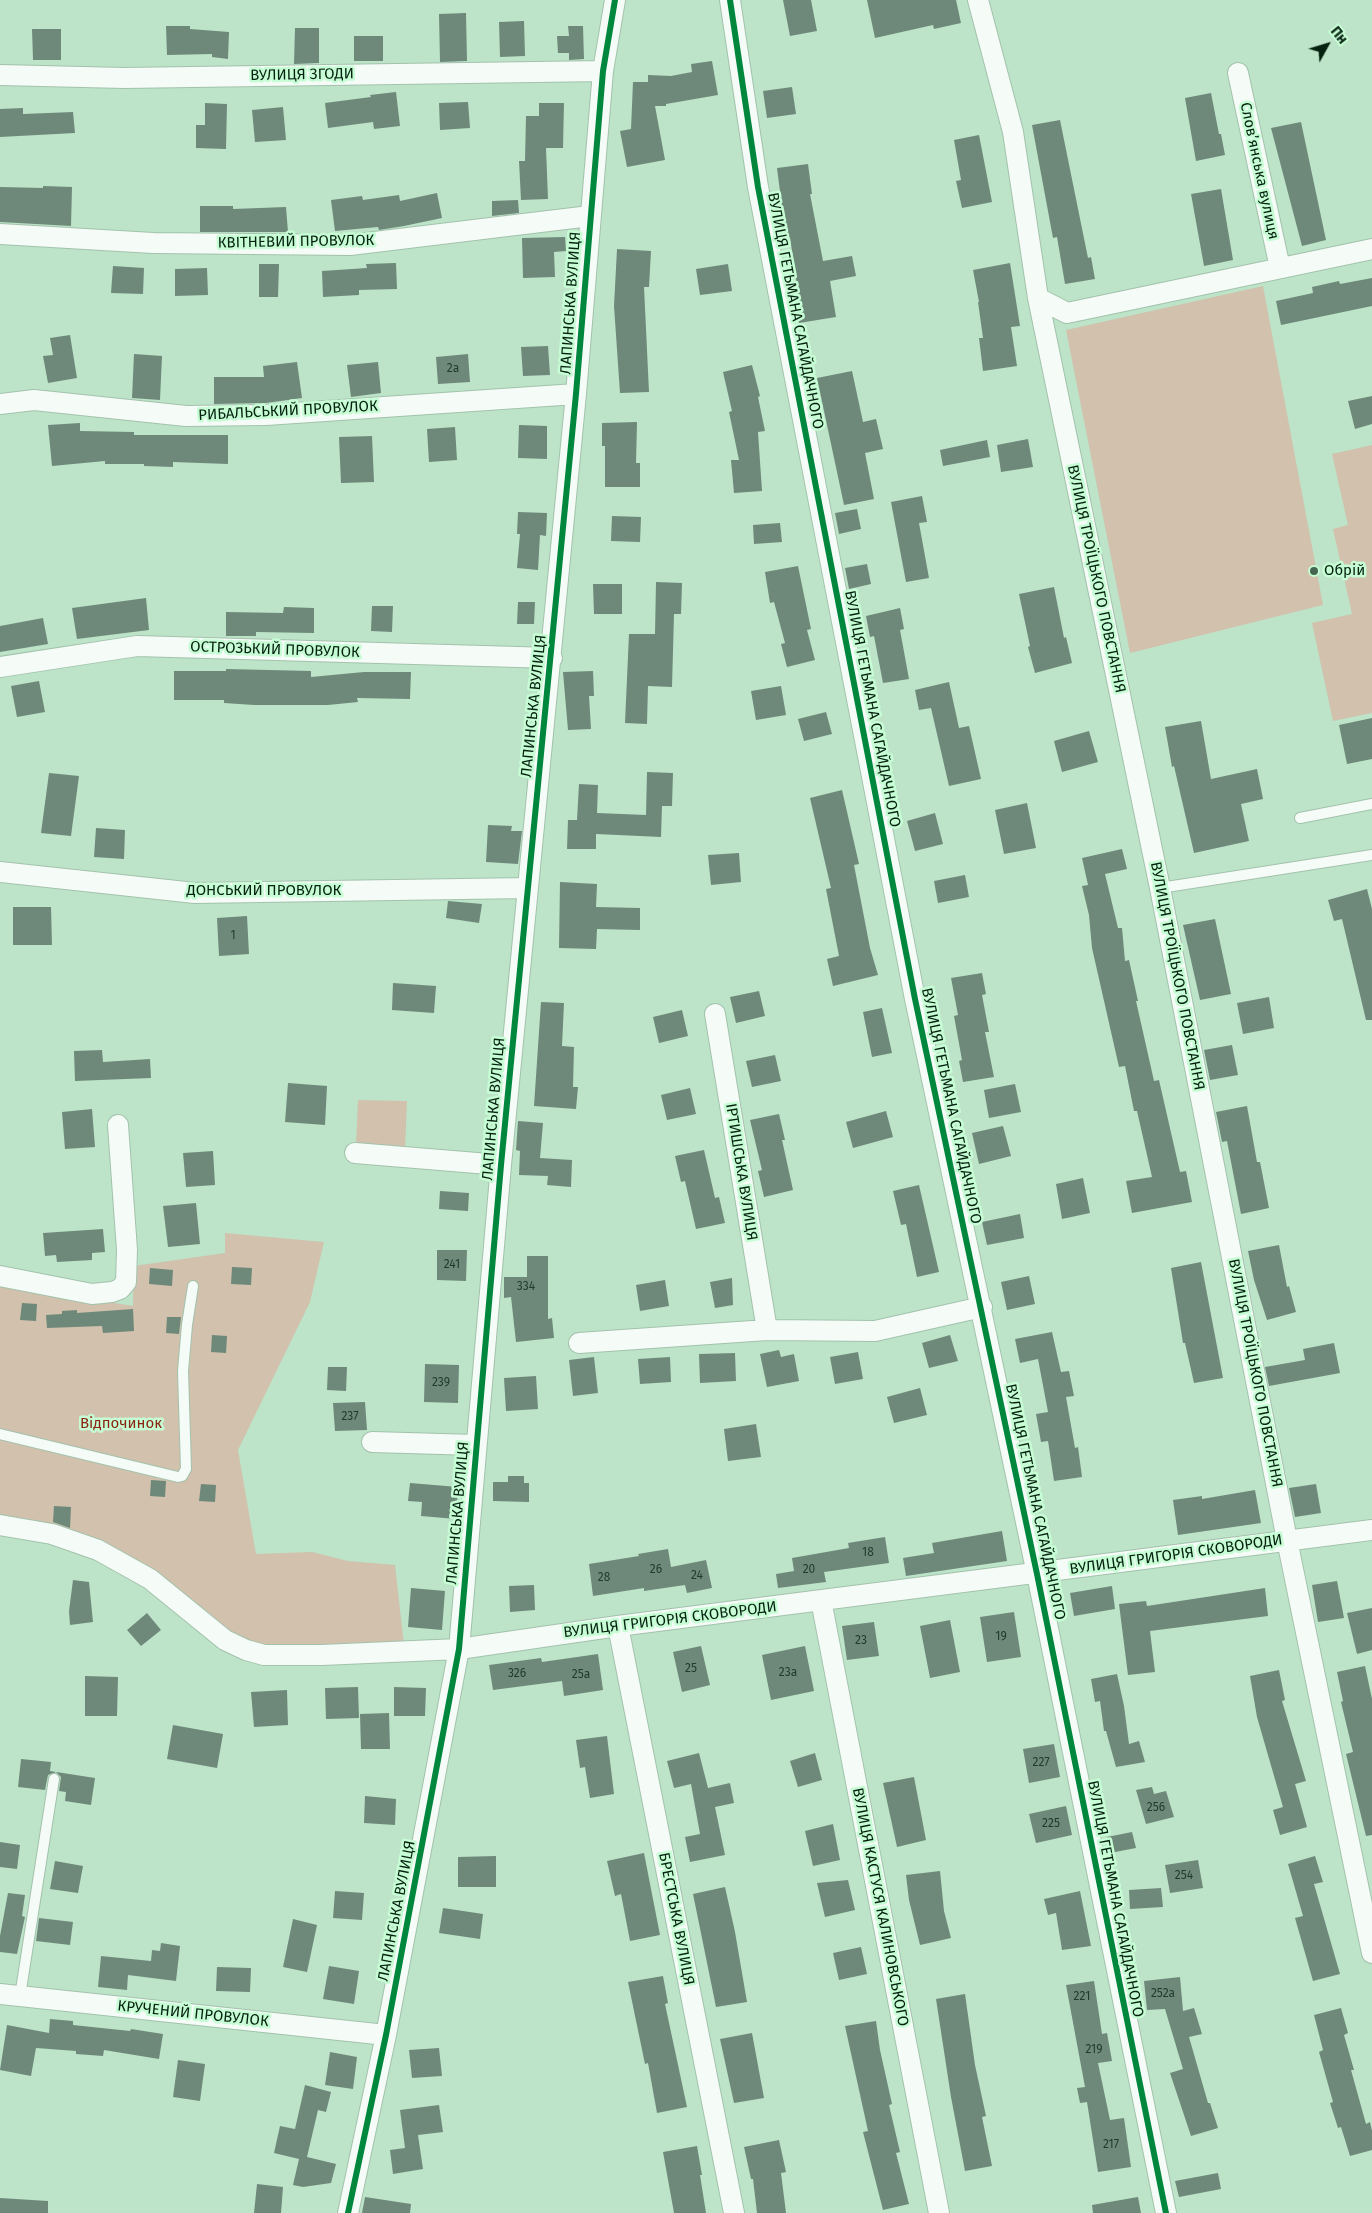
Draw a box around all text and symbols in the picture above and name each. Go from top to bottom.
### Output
north arrow [1302,20,1352,70]
text: Пн [1327,23,1351,47]
street label: ВУЛИЦЯ ЗГОДИ [250,65,354,85]
street label: Словʼянська вулиця [1236,101,1282,241]
street label: ВУЛИЦЯ ГЕТЬМАНА САГАЙДАЧНОГО [763,191,827,431]
street label: ЛАПИНСЬКА ВУЛИЦЯ [557,231,585,375]
street label: КВІТНЕВИЙ ПРОВУЛОК [217,232,375,252]
house number: 2а [447,362,459,376]
street label: РИБАЛЬСЬКИЙ ПРОВУЛОК [198,397,378,425]
street label: ВУЛИЦЯ ТРОЇЦЬКОГО ПОВСТАННЯ [1063,463,1129,695]
place label: Обрій [1324,562,1365,580]
marker: Обрій [1308,565,1320,577]
street label: ВУЛИЦЯ ГЕТЬМАНА САГАЙДАЧНОГО [840,589,904,829]
street label: ЛАПИНСЬКА ВУЛИЦЯ [518,634,550,778]
street label: ОСТРОЗЬКИЙ ПРОВУЛОК [190,638,360,662]
street label: ВУЛИЦЯ ТРОЇЦЬКОГО ПОВСТАННЯ [1146,860,1208,1092]
street label: ДОНСЬКИЙ ПРОВУЛОК [187,882,341,900]
house number: 1 [230,929,236,943]
street label: ВУЛИЦЯ ГЕТЬМАНА САГАЙДАЧНОГО [917,986,985,1226]
street label: ЛАПИНСЬКА ВУЛИЦЯ [479,1037,509,1181]
street label: ІРТИШСЬКА ВУЛИЦЯ [721,1102,761,1242]
street label: ВУЛИЦЯ ТРОЇЦЬКОГО ПОВСТАННЯ [1224,1257,1286,1489]
house number: 241 [444,1258,460,1272]
house number: 334 [517,1280,535,1294]
house number: 239 [432,1376,450,1390]
street label: ВУЛИЦЯ ГЕТЬМАНА САГАЙДАЧНОГО [1001,1382,1069,1622]
house number: 237 [341,1410,359,1424]
park label: Відпочинок [80,1415,162,1433]
street label: ЛАПИНСЬКА ВУЛИЦЯ [443,1441,473,1585]
street label: ВУЛИЦЯ ГРИГОРІЯ СКОВОРОДИ [1068,1531,1284,1579]
house number: 18 [862,1546,874,1560]
house number: 26 [650,1563,662,1577]
house number: 20 [803,1563,815,1577]
house number: 24 [691,1569,703,1583]
house number: 28 [598,1571,610,1585]
street label: ВУЛИЦЯ ГРИГОРІЯ СКОВОРОДИ [562,1598,778,1642]
house number: 19 [995,1630,1007,1644]
house number: 23 [855,1634,867,1648]
house number: 25 [685,1662,697,1676]
house number: 23а [779,1666,797,1680]
house number: 326 [508,1667,526,1681]
house number: 25а [572,1668,590,1682]
house number: 227 [1032,1756,1050,1770]
street label: ВУЛИЦЯ ГЕТЬМАНА САГАЙДАЧНОГО [1083,1779,1147,2019]
street label: ВУЛИЦЯ КАСТУСЯ КАЛИНОВСЬКОГО [848,1786,912,2028]
house number: 256 [1147,1801,1165,1815]
house number: 225 [1042,1817,1060,1831]
street label: ЛАПИНСЬКА ВУЛИЦЯ [375,1839,419,1983]
street label: БРЕСТСЬКА ВУЛИЦЯ [654,1851,698,1987]
house number: 254 [1175,1869,1193,1883]
house number: 252а [1151,1987,1175,2001]
house number: 221 [1074,1990,1090,2004]
street label: КРУЧЕНИЙ ПРОВУЛОК [116,1997,270,2031]
house number: 219 [1085,2043,1103,2057]
house number: 217 [1103,2138,1119,2152]

